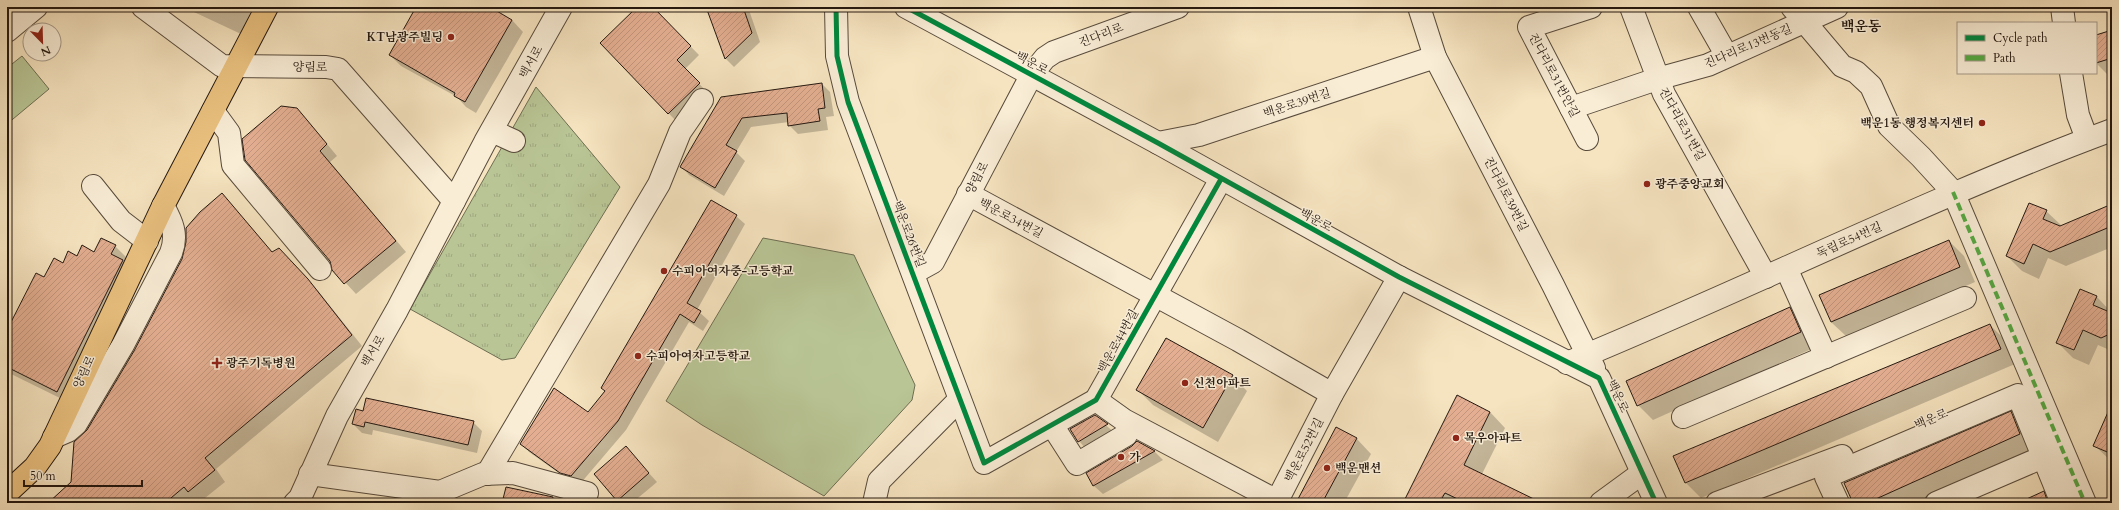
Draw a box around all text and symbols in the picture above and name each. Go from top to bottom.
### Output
district label: 백운동 [1841,17,1882,36]
street label: 진다리로 [1076,19,1126,51]
street label: 진다리로13번동길 [1702,20,1794,72]
north arrow [22,22,62,62]
legend [1957,22,2097,74]
place label: KT남광주빌딩 [367,29,443,45]
street label: 진다리로31번안길 [1525,30,1583,120]
text: Cycle path [1993,30,2048,46]
marker: KT남광주빌딩 [446,32,456,42]
text: N [38,42,53,60]
street label: 백서로 [516,43,547,81]
street label: 백운로 [1013,48,1051,78]
text: Path [1993,50,2016,66]
street label: 양림로 [292,59,328,75]
street label: 진다리로31번길 [1655,84,1709,164]
street label: 백운로39번길 [1261,85,1333,121]
place label: 백운1동 행정복지센터 [1860,115,1974,131]
marker: 백운1동 행정복지센터 [1977,118,1987,128]
street label: 진다리로39번길 [1480,154,1532,234]
street label: 양림로 [962,159,992,197]
place label: 광주중앙교회 [1655,176,1725,192]
marker: 광주중앙교회 [1642,179,1652,189]
street label: 백운로34번길 [976,194,1046,242]
street label: 백운로26번길 [889,198,929,270]
street label: 백운로 [1297,205,1335,236]
street label: 독립로54번길 [1814,218,1884,262]
place label: 수피아여자중-고등학교 [672,263,794,279]
marker: 수피아여자중-고등학교 [659,266,669,276]
street label: 백운로44번길 [1094,306,1142,376]
street label: 백서로 [357,332,389,370]
place label: 수피아여자고등학교 [646,348,751,364]
marker: 수피아여자고등학교 [633,351,643,361]
street label: 양림로 [69,352,99,391]
place label: 광주기독병원 [226,355,296,371]
marker: 광주기독병원 [211,357,223,369]
place label: 신천아파트 [1193,375,1251,391]
street label: 백운로 [1603,377,1633,416]
marker: 신천아파트 [1180,378,1190,388]
street label: 백운로 [1912,405,1951,433]
street label: 백운로52번길 [1281,415,1327,485]
place label: 목우아파트 [1464,430,1522,446]
marker: 목우아파트 [1451,433,1461,443]
place label: 가 [1129,449,1141,465]
marker: 가 [1116,452,1126,462]
place label: 백운맨션 [1335,460,1381,476]
scale bar [24,462,142,488]
marker: 백운맨션 [1322,463,1332,473]
text: 50 m [30,468,57,484]

